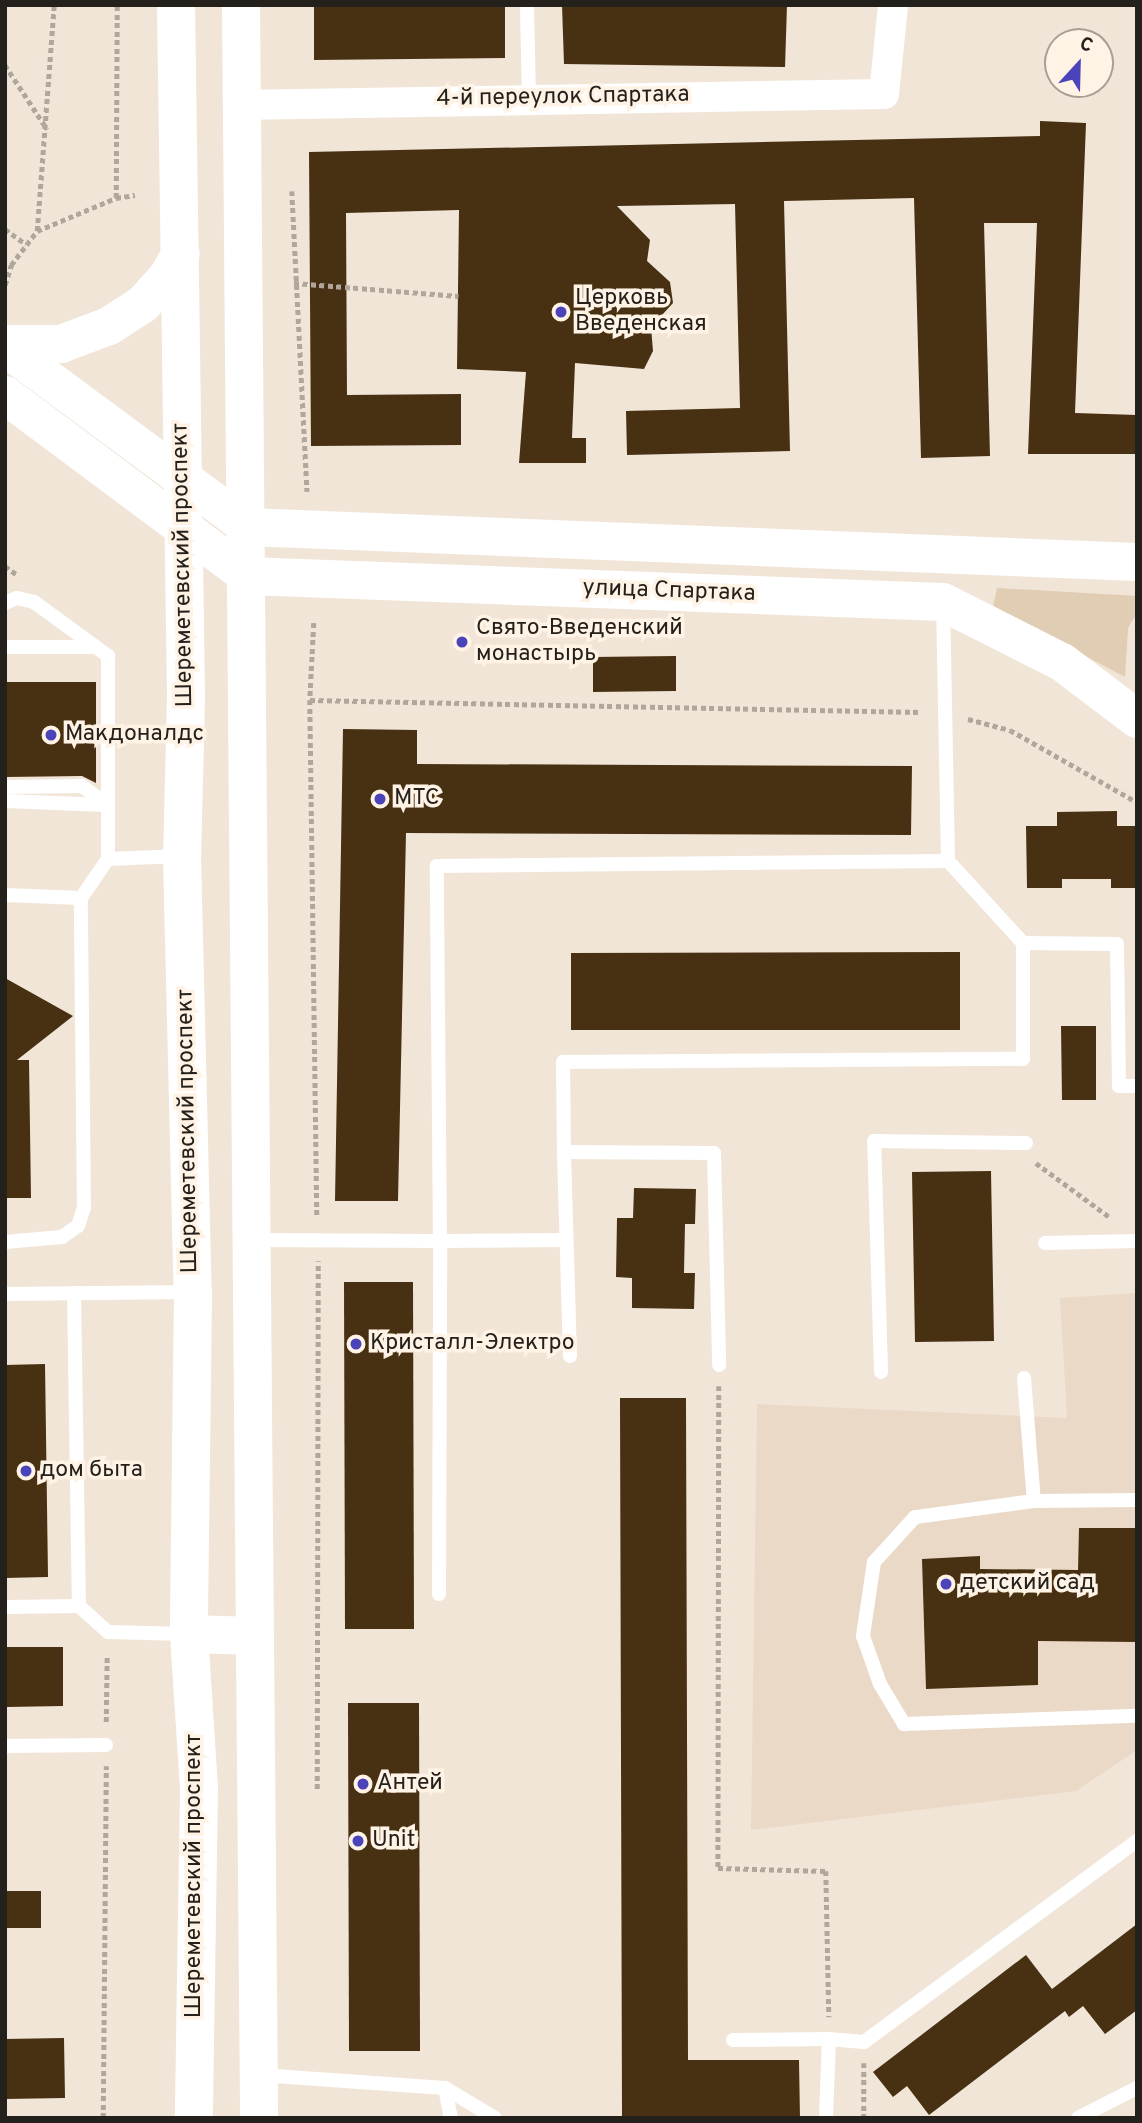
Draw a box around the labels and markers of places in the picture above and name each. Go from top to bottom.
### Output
place label: Церковь Введенская [575,285,707,339]
marker: Церковь Введенская [553,304,569,320]
place label: Свято-Введенский монастырь [476,615,683,669]
marker: Свято-Введенский монастырь [454,634,470,650]
place label: Макдоналдс [65,721,204,749]
marker: Макдоналдс [43,727,59,743]
place label: МТС [394,785,440,813]
marker: МТС [372,791,388,807]
place label: Кристалл-Электро [370,1330,574,1358]
marker: Кристалл-Электро [348,1336,364,1352]
place label: дом быта [40,1457,143,1485]
marker: дом быта [18,1463,34,1479]
place label: детский сад [960,1570,1095,1598]
marker: детский сад [938,1576,954,1592]
place label: Антей [377,1770,443,1798]
marker: Антей [355,1776,371,1792]
place label: Unit [372,1827,415,1855]
marker: Unit [350,1833,366,1849]

